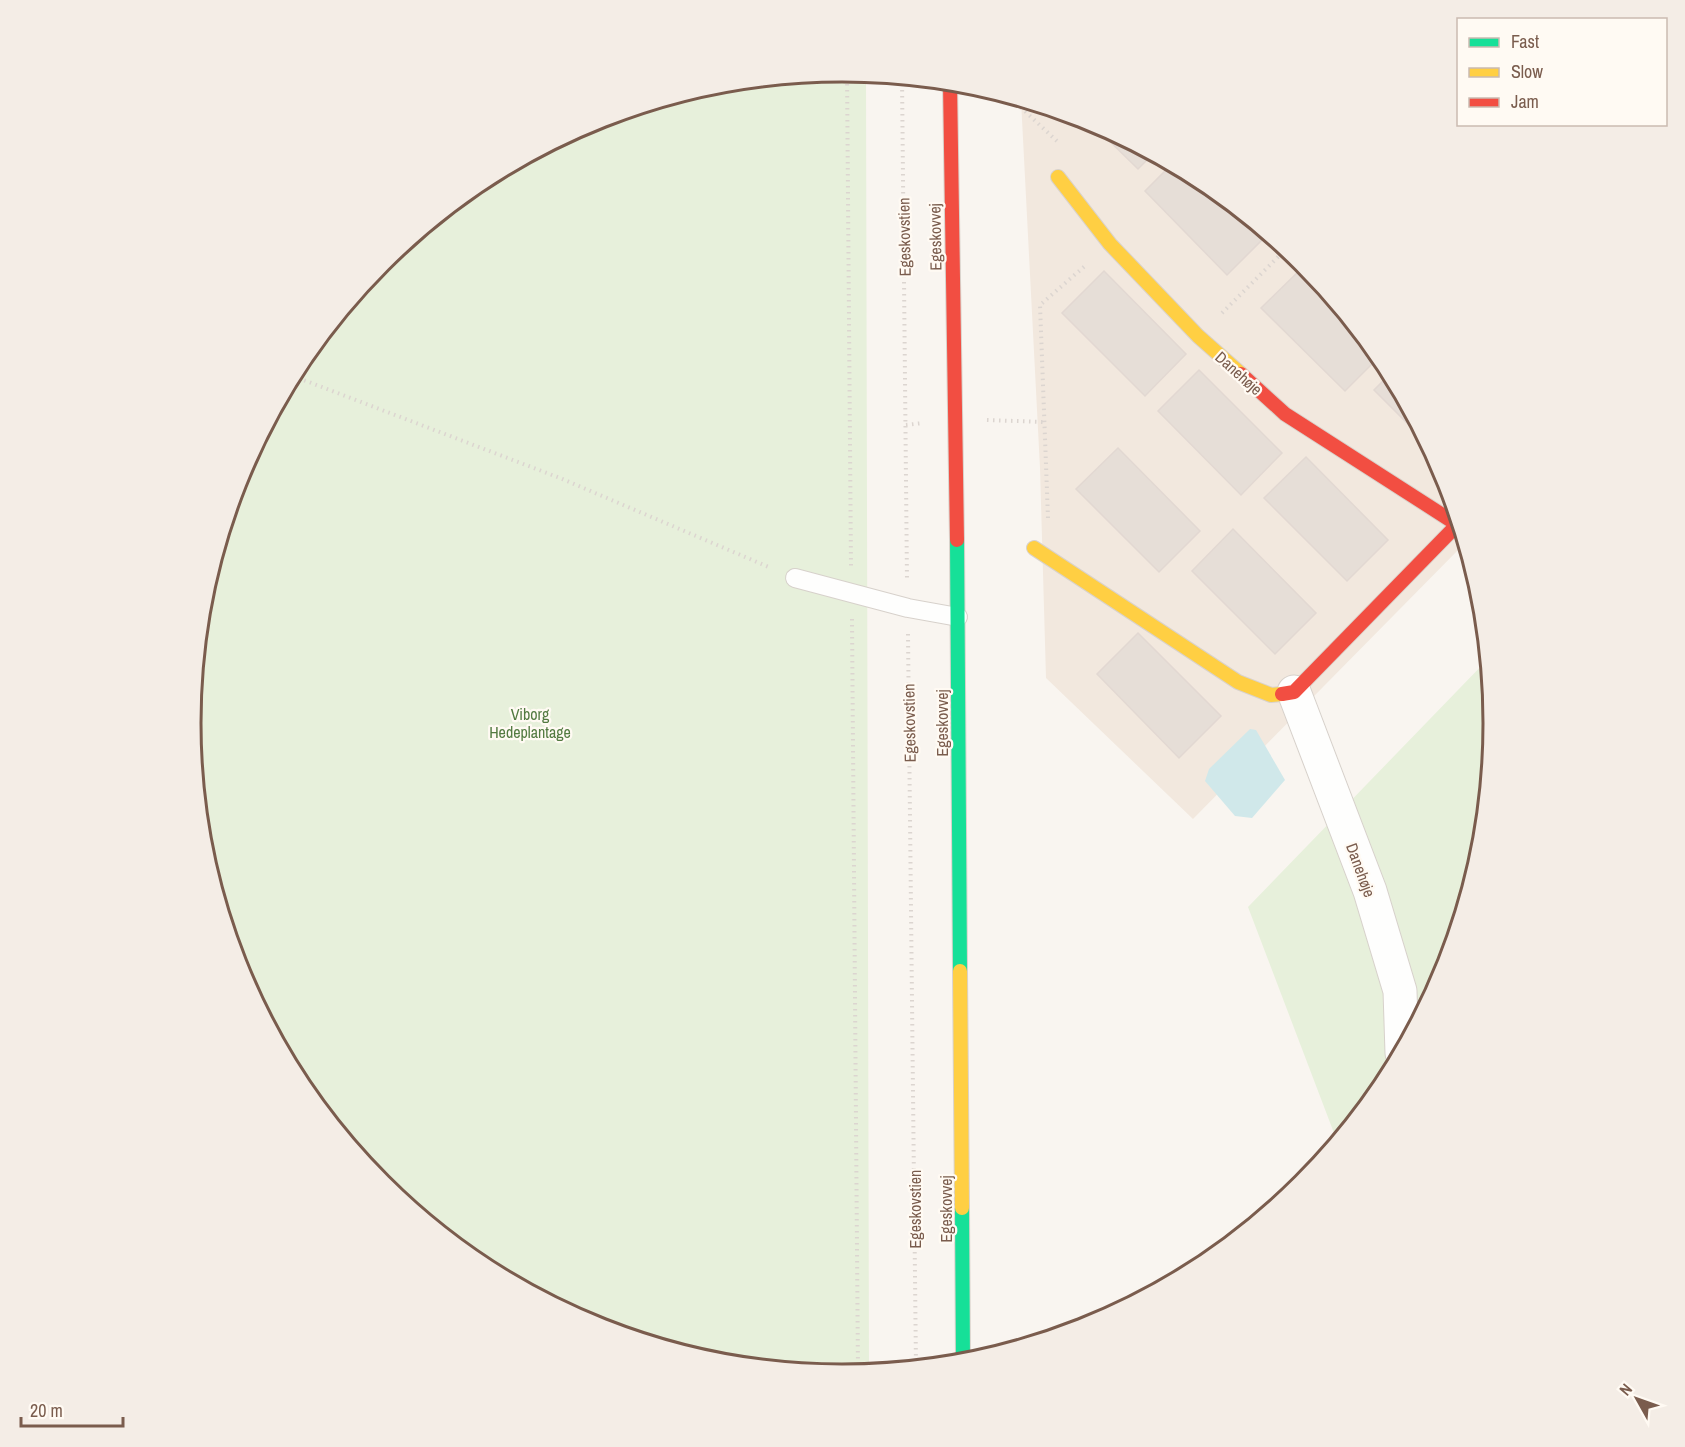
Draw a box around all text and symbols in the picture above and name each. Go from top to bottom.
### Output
legend [1457,18,1667,126]
text: Fast [1511,29,1539,54]
text: Slow [1511,59,1543,84]
text: Jam [1511,89,1539,114]
street label: Egeskovstien [892,197,916,277]
street label: Egeskovvej [923,203,947,271]
street label: Danehøje [1211,346,1267,400]
street label: Egeskovstien [897,683,921,763]
street label: Egeskovvej [931,689,953,757]
park label: Viborg Hedeplantage [489,703,571,743]
street label: Danehøje [1341,840,1381,900]
street label: Egeskovstien [904,1170,926,1248]
street label: Egeskovvej [935,1175,957,1243]
north arrow [1607,1369,1667,1429]
text: N [1614,1379,1637,1400]
scale bar [21,1390,123,1428]
text: 20 m [30,1398,63,1423]

